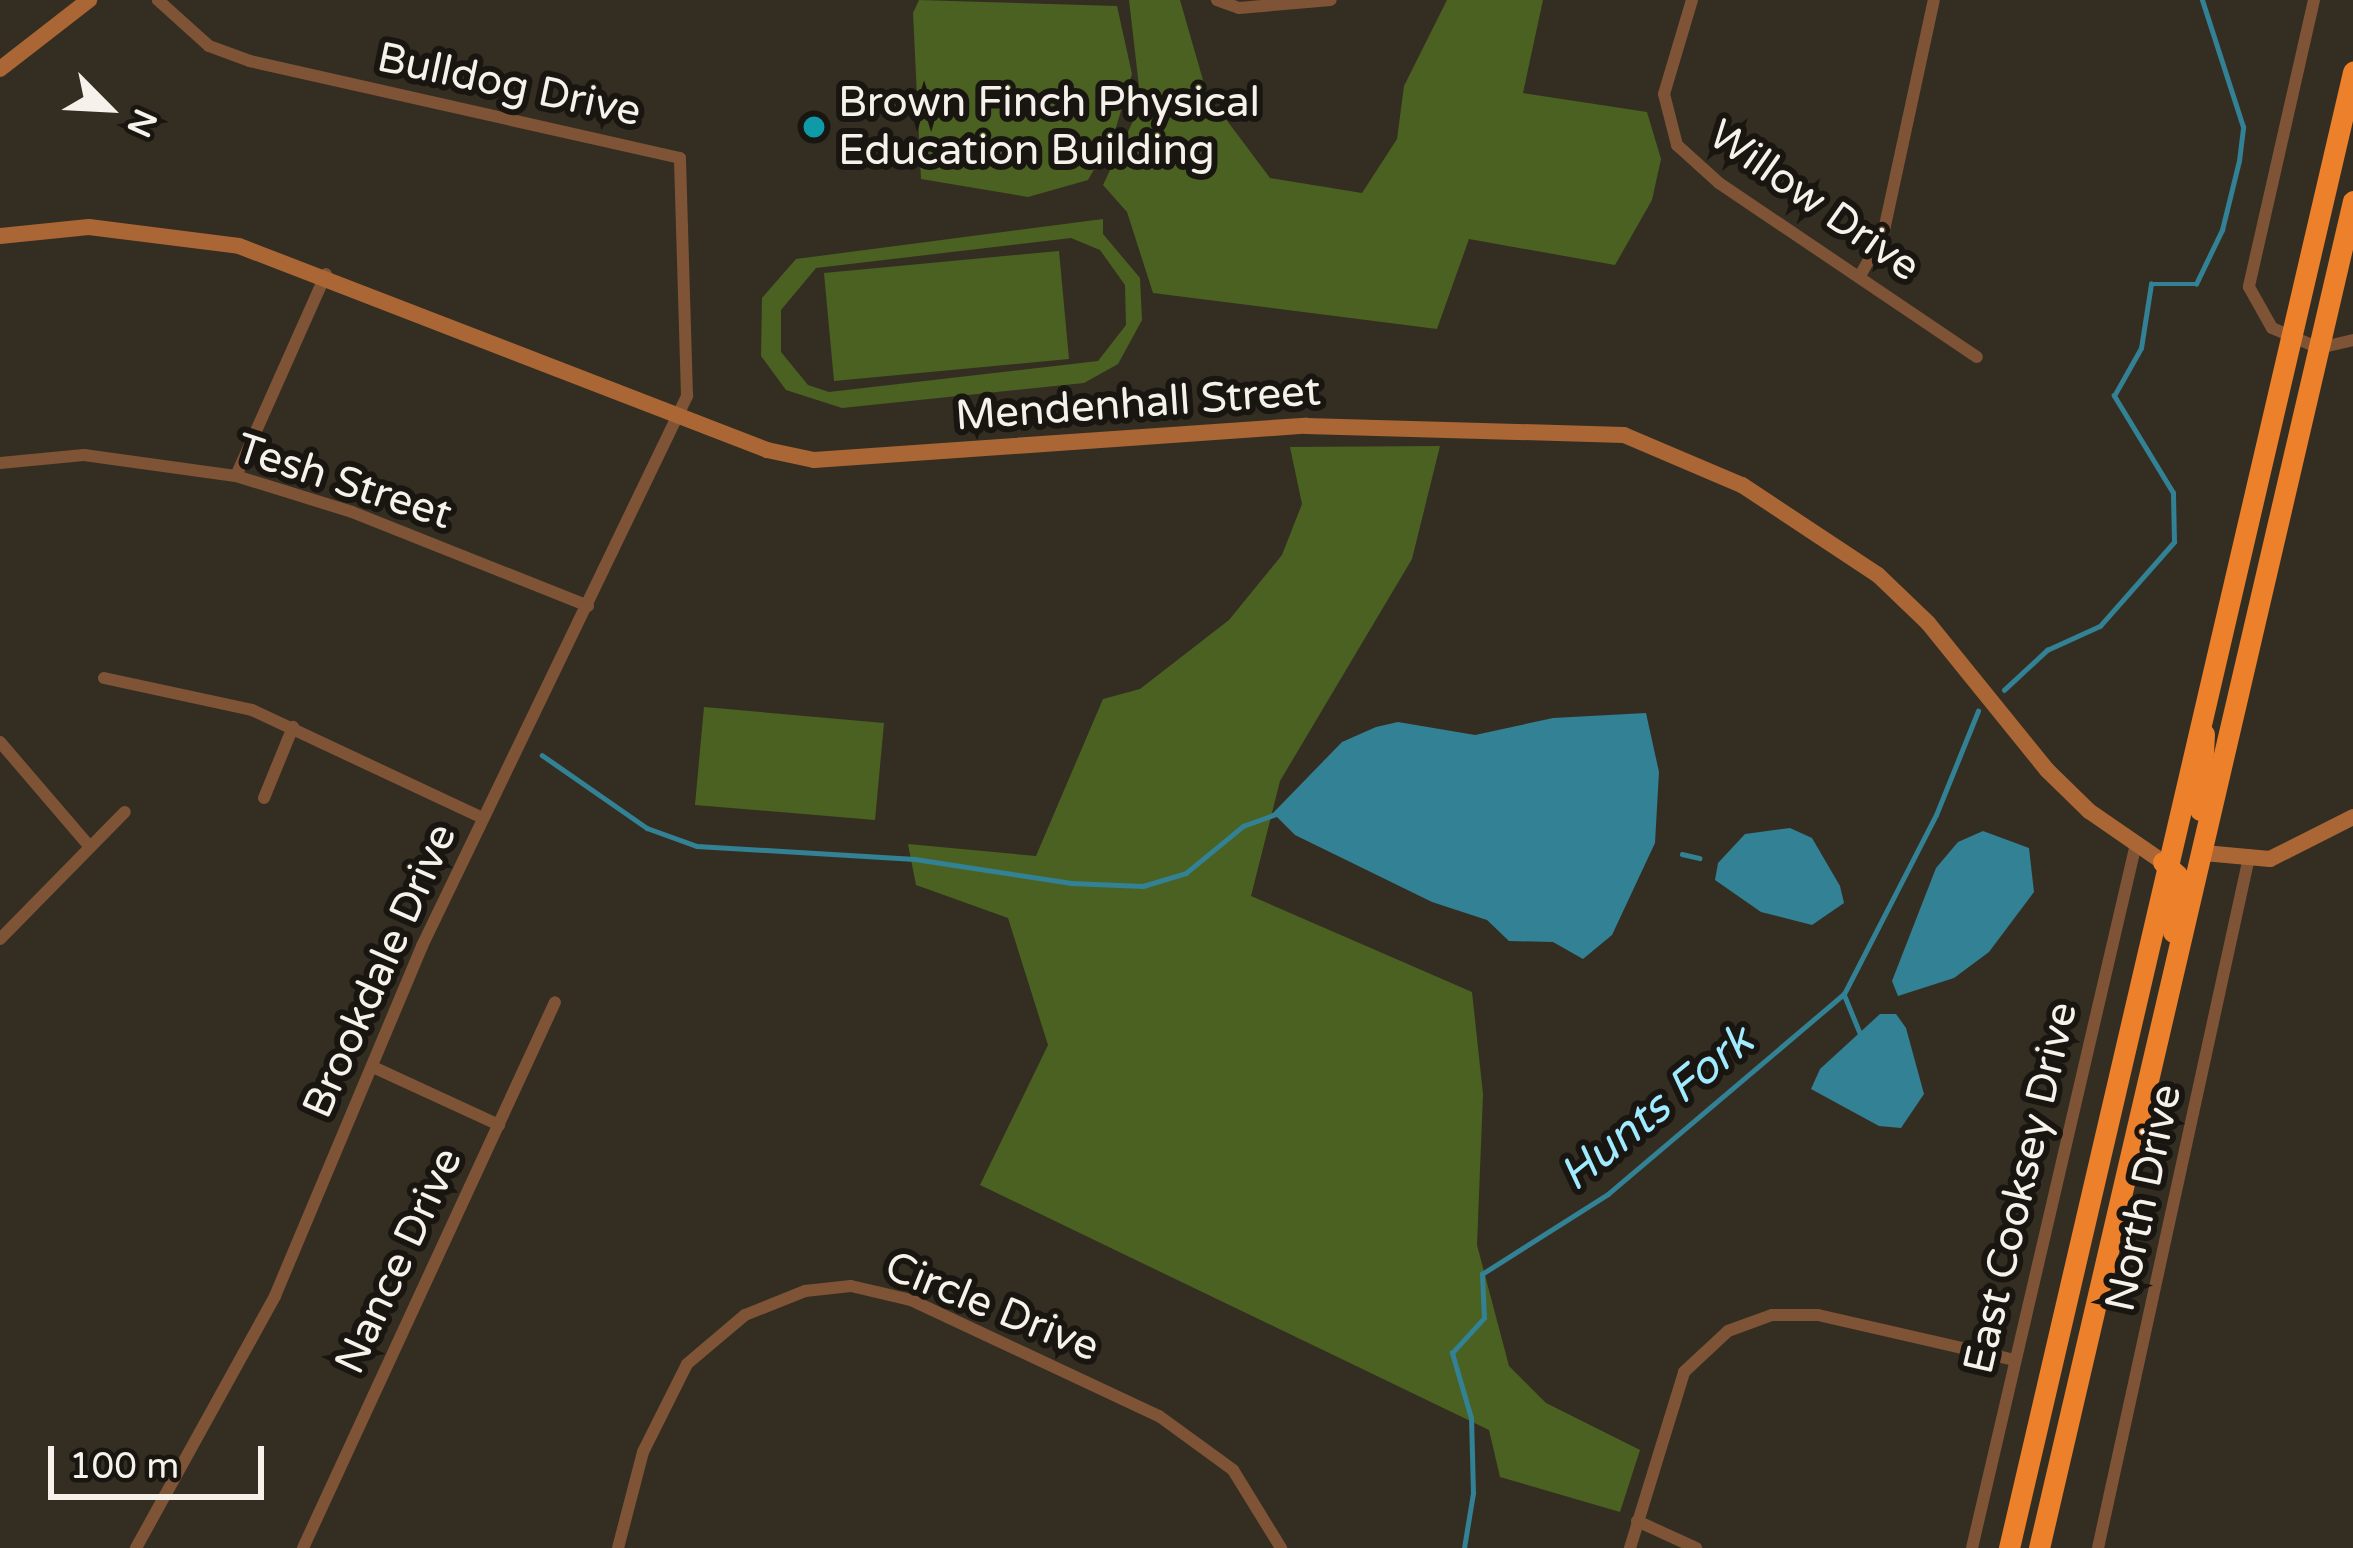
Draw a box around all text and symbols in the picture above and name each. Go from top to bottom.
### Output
street label: Bulldog Drive [373,32,645,138]
north arrow [48,48,168,168]
place label: Brown Finch Physical Education Building [838,78,1260,176]
text: N [118,103,165,143]
street label: Willow Drive [1699,110,1929,292]
marker: Brown Finch Physical Education Building [801,114,827,140]
street label: Mendenhall Street [954,366,1322,442]
street label: Tesh Street [230,424,458,540]
street label: Brookdale Drive [293,816,467,1126]
street label: East Cooksey Drive [1954,997,2088,1379]
water label: Hunts Fork [1550,1015,1764,1203]
street label: North Drive [2095,1080,2193,1316]
street label: Nance Drive [325,1140,473,1382]
street label: Circle Drive [878,1241,1106,1373]
scale bar [54,1422,270,1496]
text: 100 m [69,1445,179,1488]

